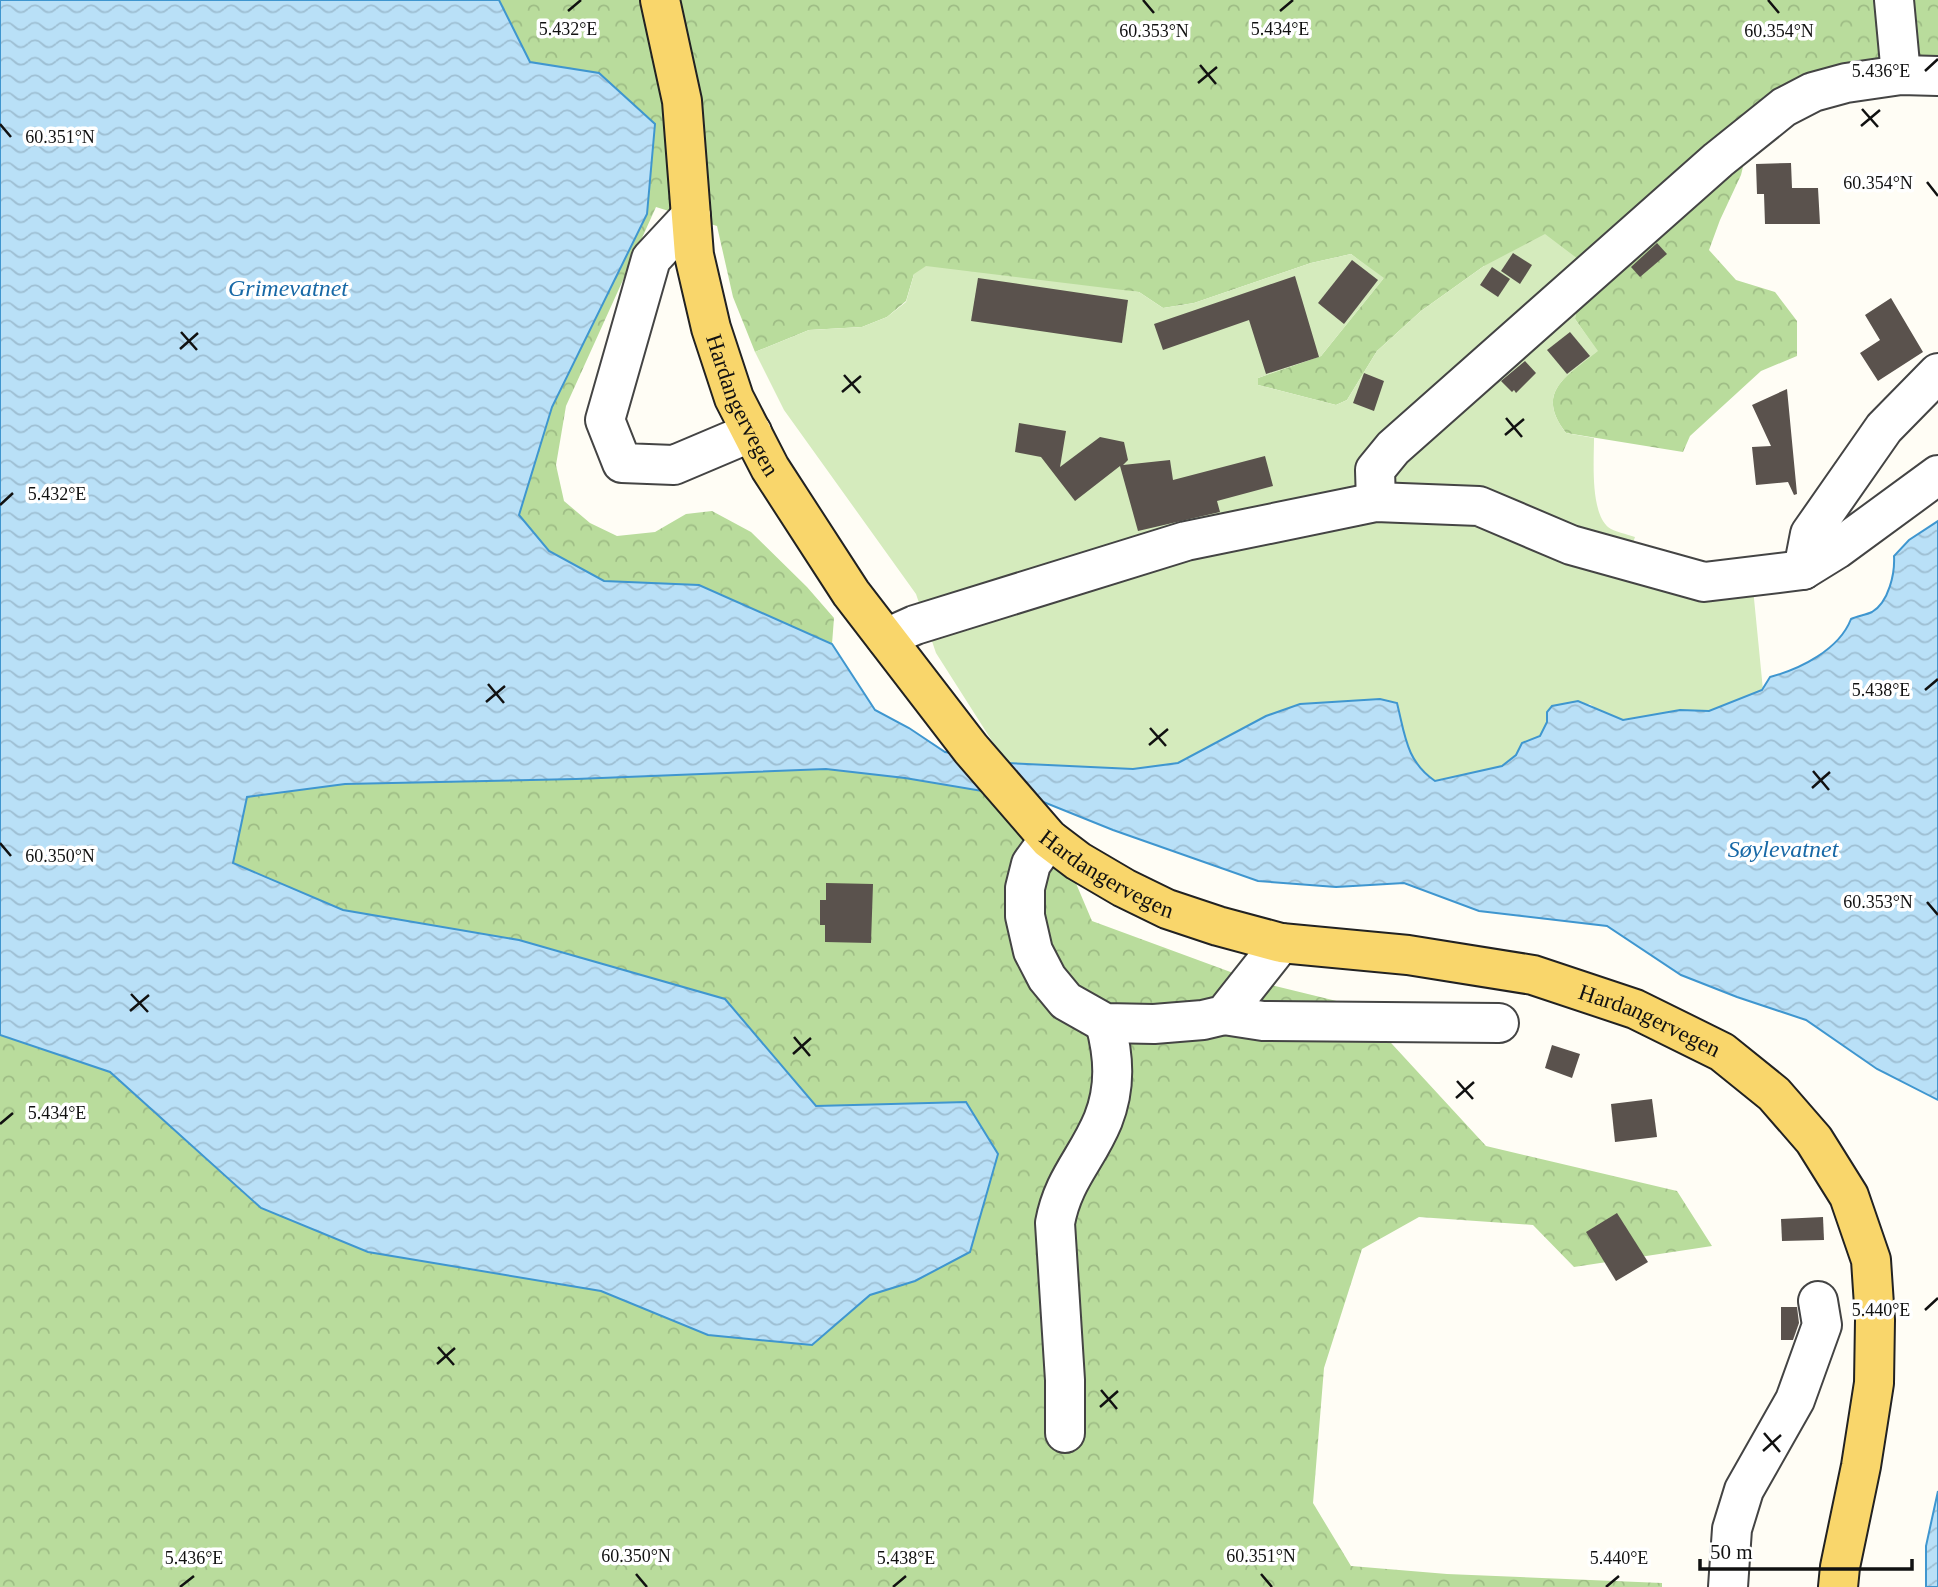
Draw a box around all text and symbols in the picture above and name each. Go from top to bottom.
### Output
text: 5.432°E [539,19,597,39]
text: 5.434°E [1251,19,1309,39]
text: 60.353°N [1119,21,1189,41]
text: 60.354°N [1744,21,1814,41]
text: 5.436°E [1852,61,1910,81]
text: 60.351°N [25,127,95,147]
text: 60.354°N [1843,173,1913,193]
water label: Grimevatnet [228,275,349,301]
street label: Hardangervegen [701,331,784,481]
text: 5.432°E [28,484,86,504]
text: 5.438°E [1852,680,1910,700]
street label: Hardangervegen [1035,824,1177,923]
water label: Søylevatnet [1728,836,1840,862]
text: 60.350°N [25,846,95,866]
text: 60.353°N [1843,892,1913,912]
street label: Hardangervegen [1576,979,1725,1062]
text: 5.434°E [28,1103,86,1123]
text: 5.440°E [1852,1300,1910,1320]
scale bar [1700,1528,1912,1572]
text: 50 m [1710,1540,1753,1564]
text: 60.350°N [601,1546,671,1566]
text: 60.351°N [1226,1546,1296,1566]
text: 5.436°E [165,1548,223,1568]
text: 5.438°E [877,1548,935,1568]
text: 5.440°E [1590,1548,1648,1568]

